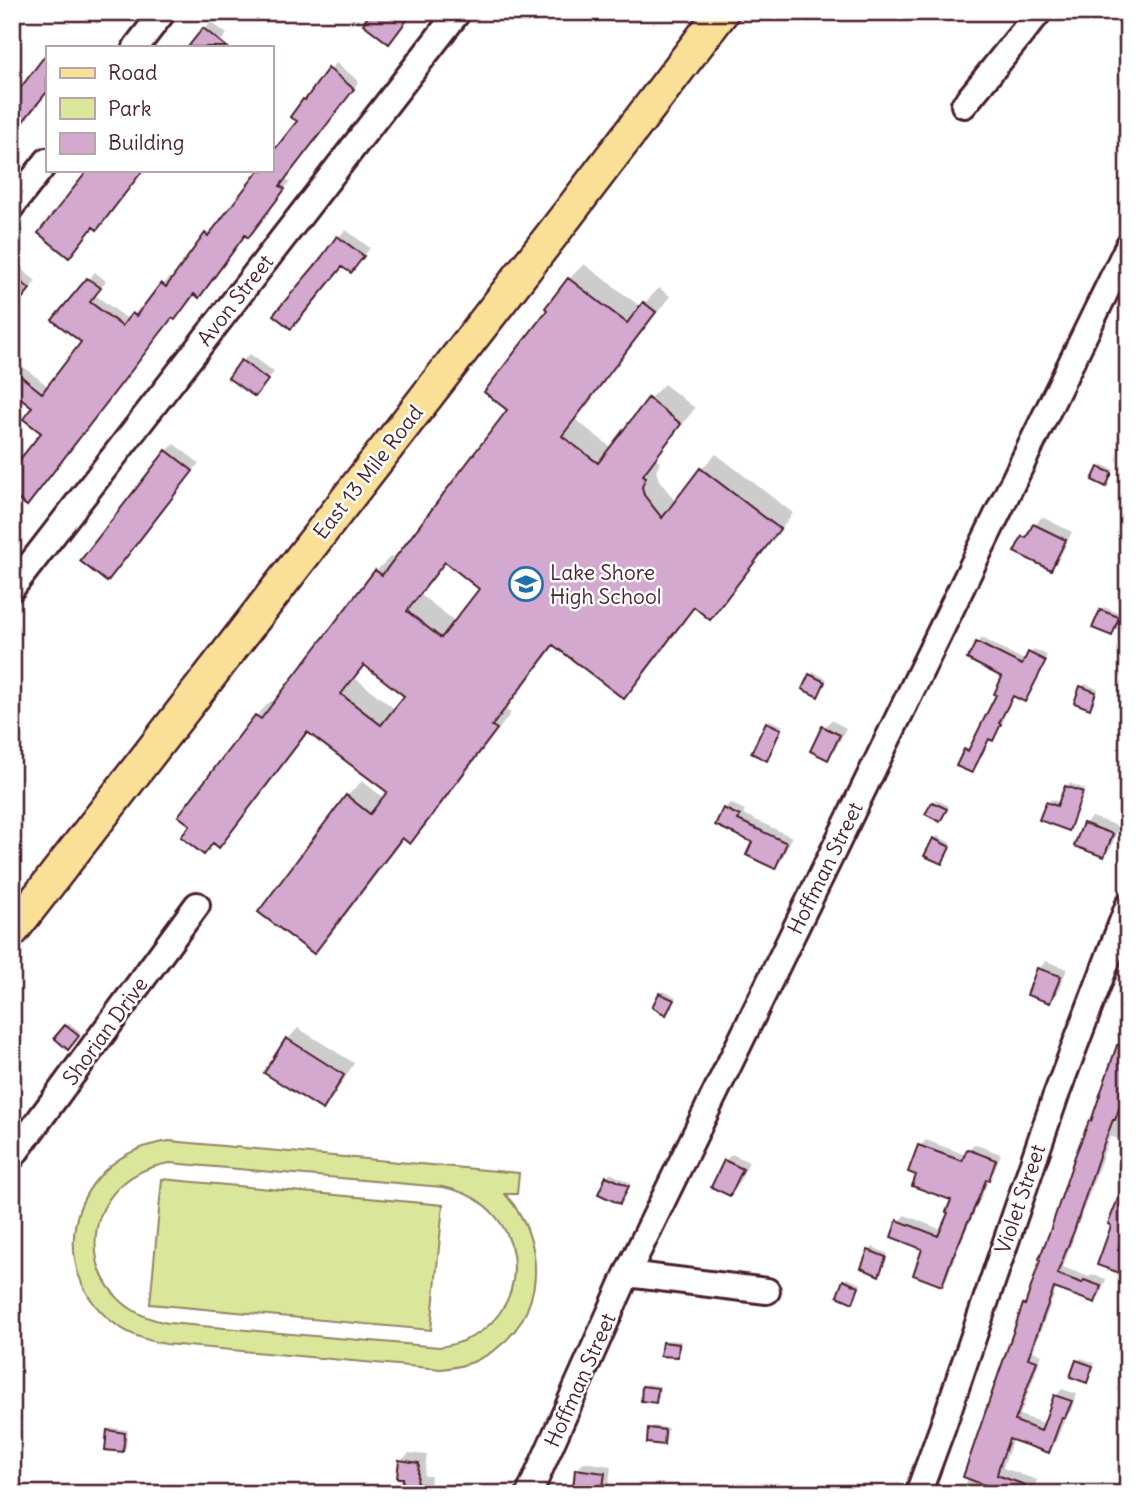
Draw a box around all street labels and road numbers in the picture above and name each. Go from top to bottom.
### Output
street label: Avon Street [191,249,279,351]
street label: East 13 Mile Road [307,400,429,544]
street label: Hoffman Street [781,797,869,939]
street label: Shorian Drive [57,971,153,1091]
street label: Violet Street [989,1141,1051,1257]
street label: Hoffman Street [538,1309,622,1451]

